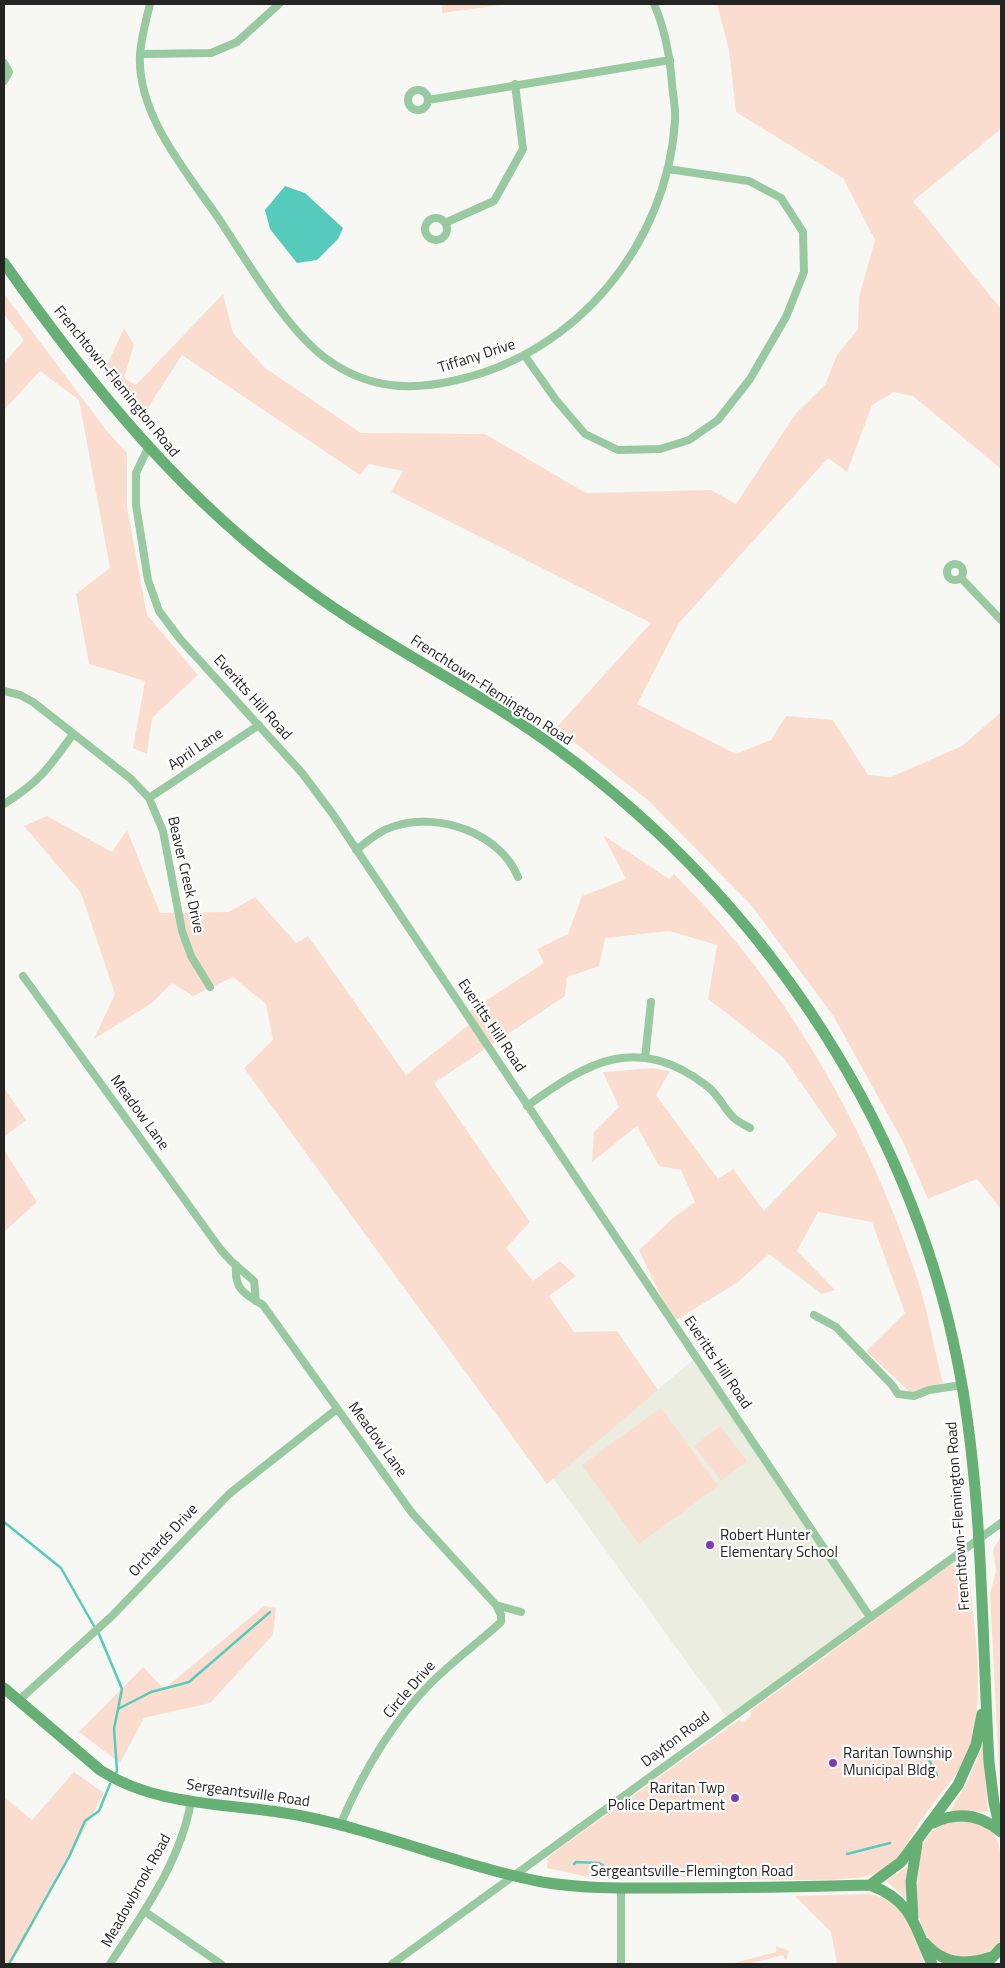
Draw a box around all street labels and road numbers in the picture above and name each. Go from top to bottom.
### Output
street label: Frenchtown-Flemington Road [49,303,183,461]
street label: Tiffany Drive [436,336,518,378]
street label: Frenchtown-Flemington Road [407,632,575,750]
street label: Everitts Hill Road [209,652,295,744]
street label: April Lane [165,725,227,775]
street label: Beaver Creek Drive [163,815,207,935]
street label: Everitts Hill Road [453,976,529,1076]
street label: Meadow Lane [106,1072,172,1154]
street label: Everitts Hill Road [679,1313,755,1413]
street label: Meadow Lane [344,1399,410,1481]
street label: Frenchtown-Flemington Road [943,1421,975,1611]
street label: Orchards Drive [126,1501,202,1581]
street label: Circle Drive [380,1658,440,1722]
street label: Dayton Road [638,1708,714,1772]
street label: Sergeantsville Road [185,1776,311,1812]
street label: Meadowbrook Road [98,1831,176,1951]
street label: Sergeantsville-Flemington Road [591,1863,793,1881]

